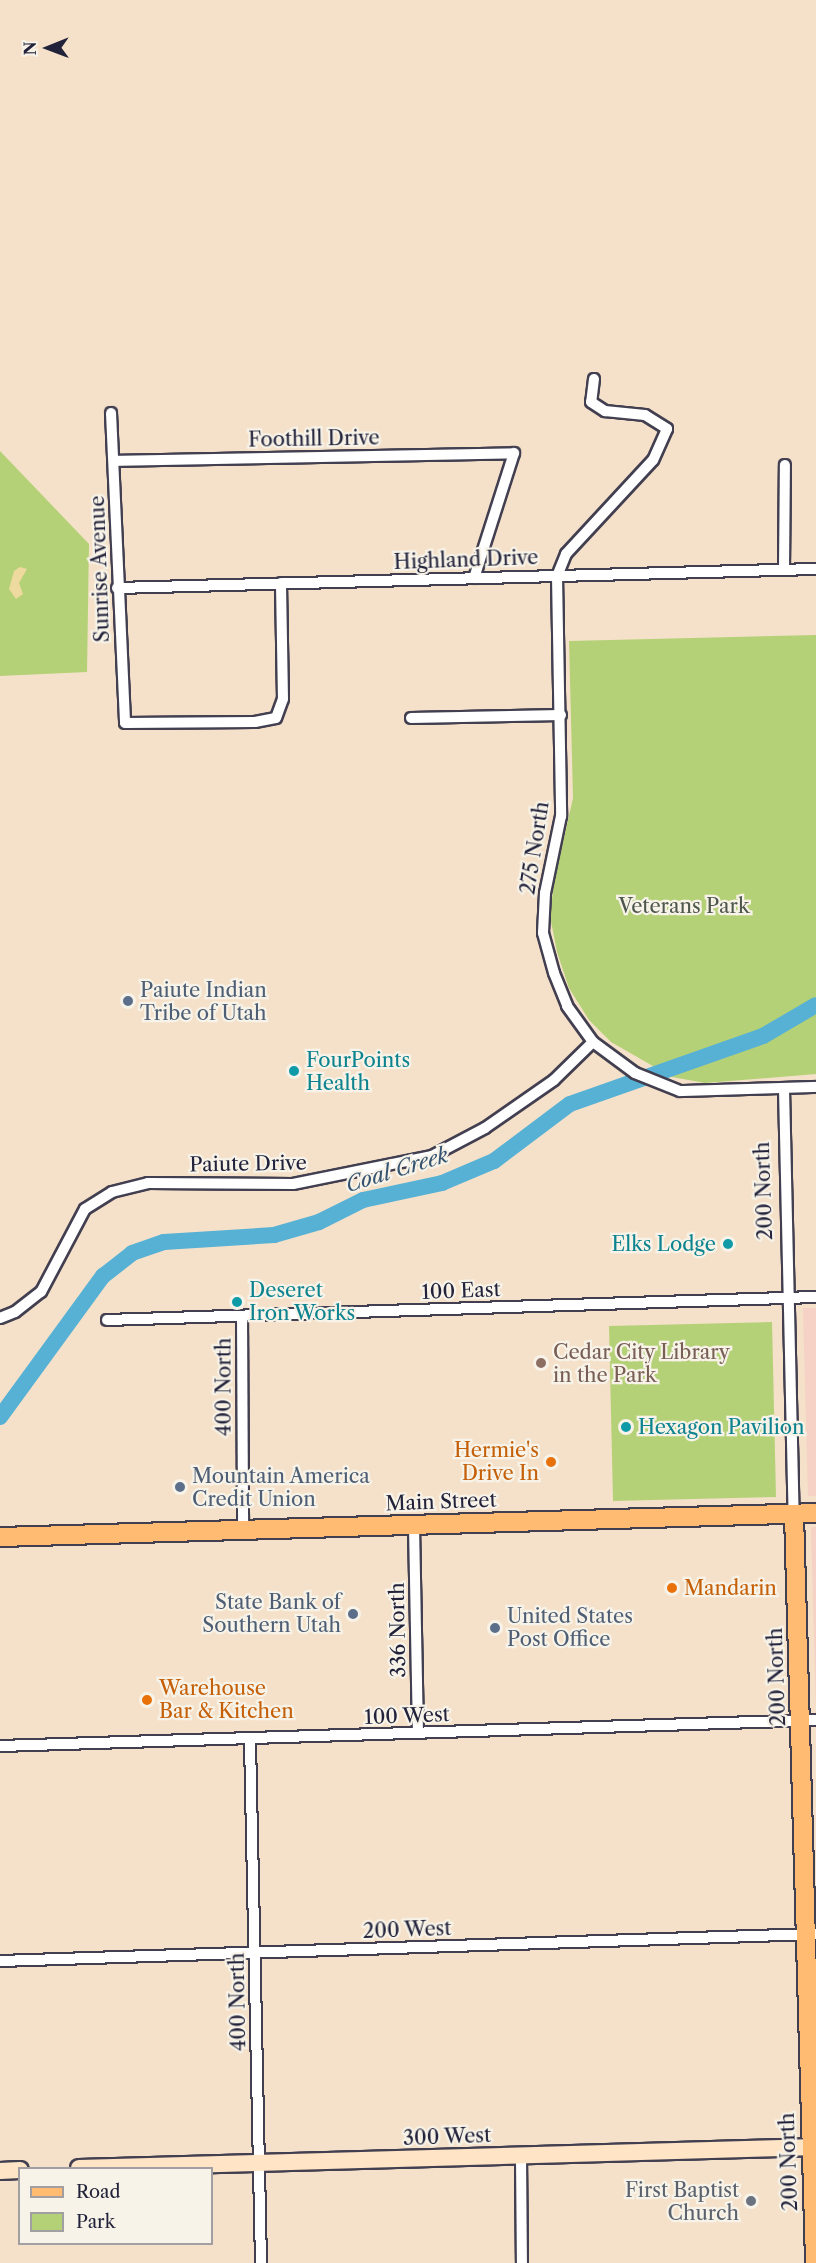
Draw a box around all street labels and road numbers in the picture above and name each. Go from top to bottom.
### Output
street label: Foothill Drive [248,426,380,452]
street label: Sunrise Avenue [85,495,115,643]
street label: Highland Drive [393,545,539,575]
street label: 275 North [516,800,554,896]
street label: 200 North [750,1141,778,1241]
street label: Paiute Drive [189,1151,307,1177]
street label: 100 East [421,1278,501,1304]
street label: 400 North [212,1338,236,1436]
street label: Main Street [385,1488,497,1516]
street label: 336 North [385,1582,411,1678]
street label: 200 North [763,1627,791,1727]
street label: 100 West [364,1703,450,1729]
street label: 200 West [362,1916,452,1944]
street label: 400 North [225,1953,251,2051]
street label: 200 North [775,2112,803,2212]
street label: 300 West [402,2123,492,2151]

